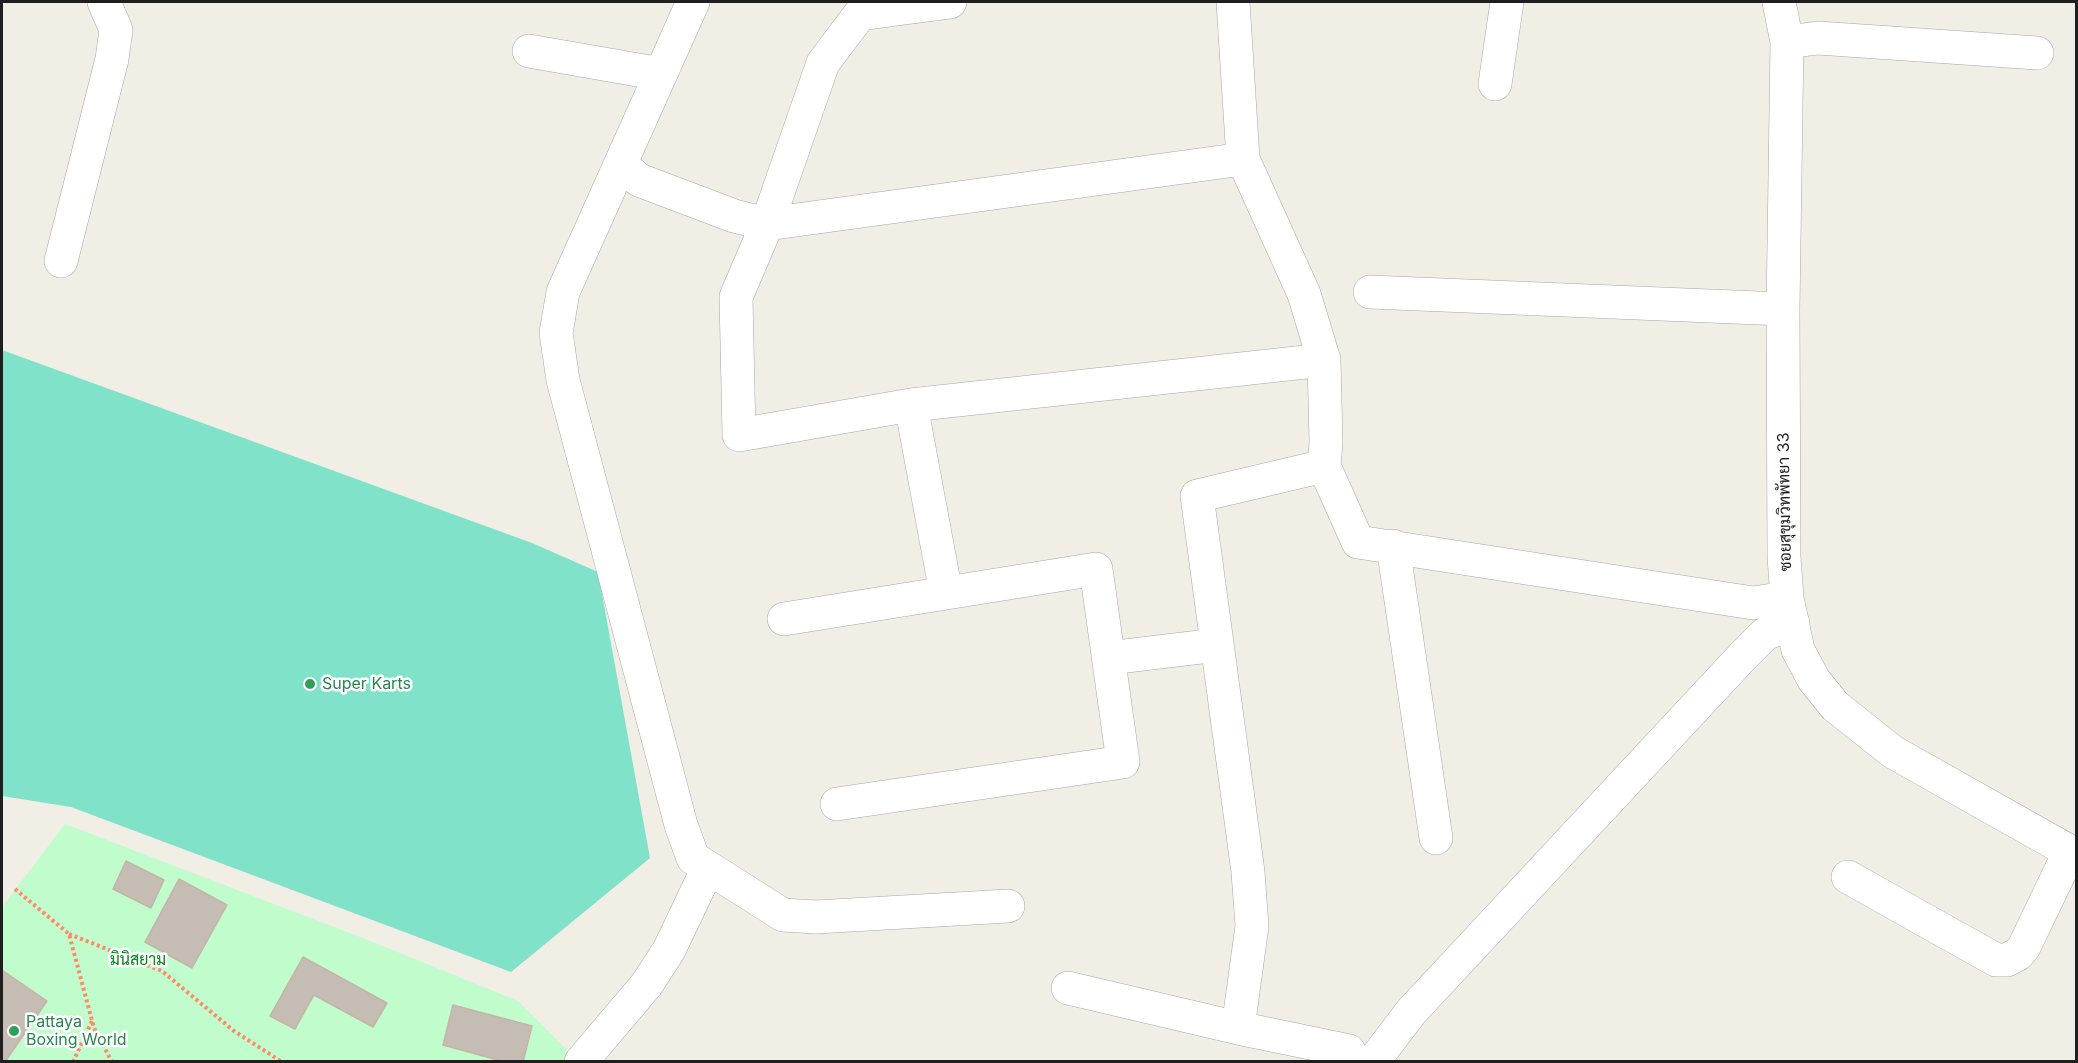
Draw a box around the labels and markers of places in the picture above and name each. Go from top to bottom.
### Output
place label: Super Karts [322,674,411,694]
marker: Super Karts [303,677,317,691]
place label: Pattaya Boxing World [26,1012,127,1050]
marker: Pattaya Boxing World [7,1024,21,1038]

